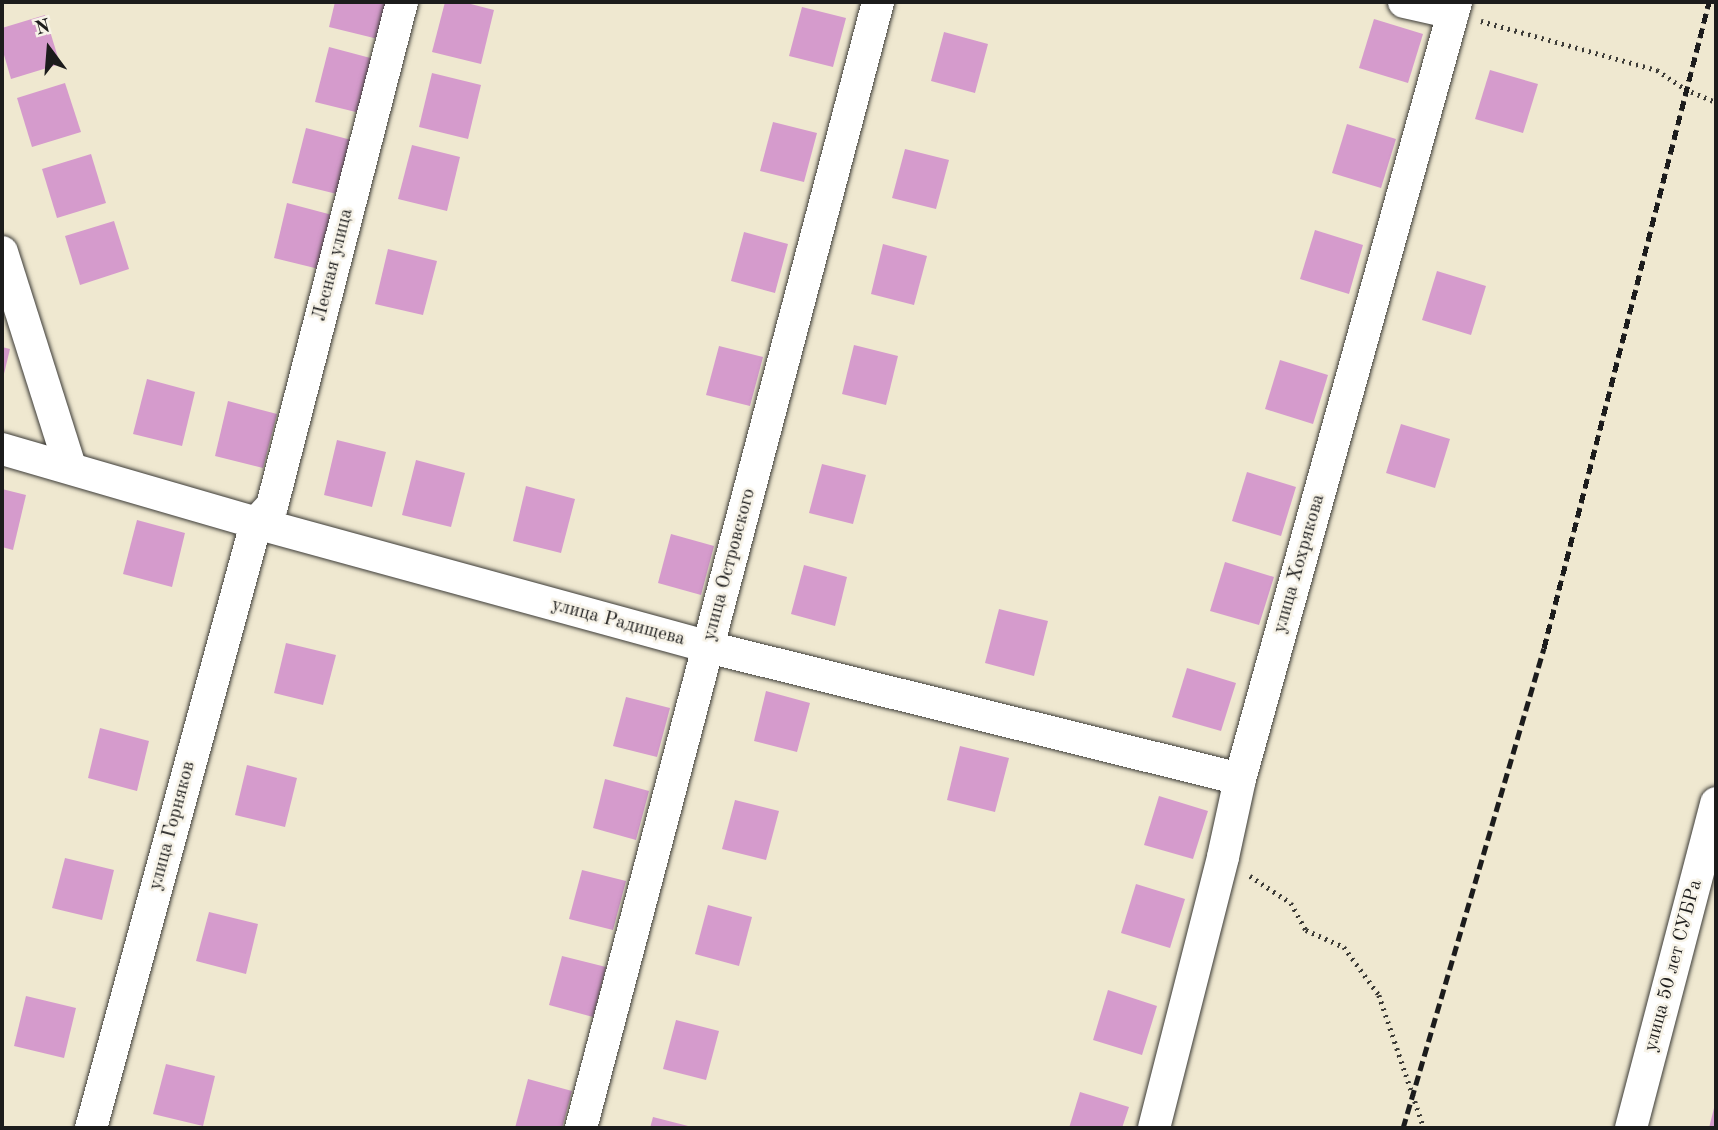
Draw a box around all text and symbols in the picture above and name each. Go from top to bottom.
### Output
north arrow [14,14,84,84]
text: N [33,17,53,39]
street label: Лесная улица [309,206,359,324]
street label: улица Островского [699,486,761,644]
street label: улица Хохрякова [1269,492,1331,636]
street label: улица Радищева [549,594,687,652]
street label: улица Горняков [145,759,201,893]
street label: улица 50 лет СУБРа [1640,878,1708,1054]

